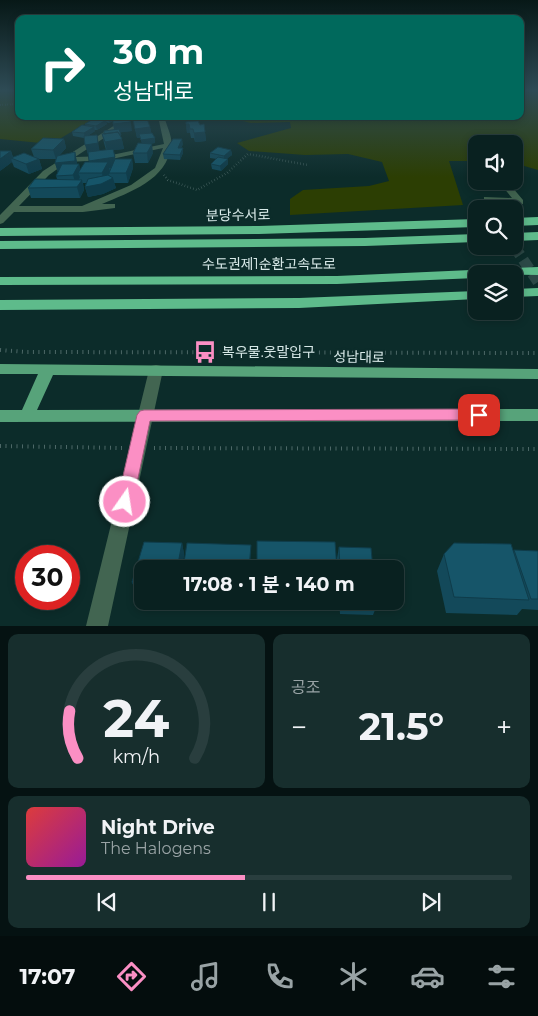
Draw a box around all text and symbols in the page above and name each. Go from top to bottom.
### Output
text: 30 m [113,30,204,73]
icon: right [30,35,95,100]
text: 성남대로 [113,78,194,105]
map controls [468,135,523,320]
button: sound [468,135,523,190]
button: search [468,200,523,255]
street label: 분당수서로 [206,205,270,225]
street label: 수도권제1순환고속도로 [202,255,336,273]
button: layers [468,265,523,320]
bus stop icon: 복우물.웃말입구 [192,339,218,365]
place label: 복우물.웃말입구 [222,343,315,361]
street label: 성남대로 [333,348,385,366]
pin [458,394,500,436]
icon: arrive [465,401,493,429]
position arrow [98,475,150,527]
speed limit sign: 30 [15,545,80,610]
text: 17:08 · 1 분 · 140 m [183,573,355,596]
text: 공조 [291,678,320,697]
text: 24 [104,687,170,750]
text: 21.5° [359,703,444,750]
text: − [291,710,307,744]
text: + [496,710,512,744]
text: km/h [113,746,160,767]
text: Night Drive [101,816,215,839]
text: The Halogens [101,839,211,858]
icon: previous [93,888,121,916]
icon: pause [255,888,283,916]
icon: next [417,888,445,916]
icon: directions [114,959,149,994]
icon: music [188,959,223,994]
icon: phone [262,959,297,994]
icon: climate [336,959,371,994]
icon: car [410,959,445,994]
icon: filters [484,959,519,994]
text: 17:07 [19,963,76,990]

